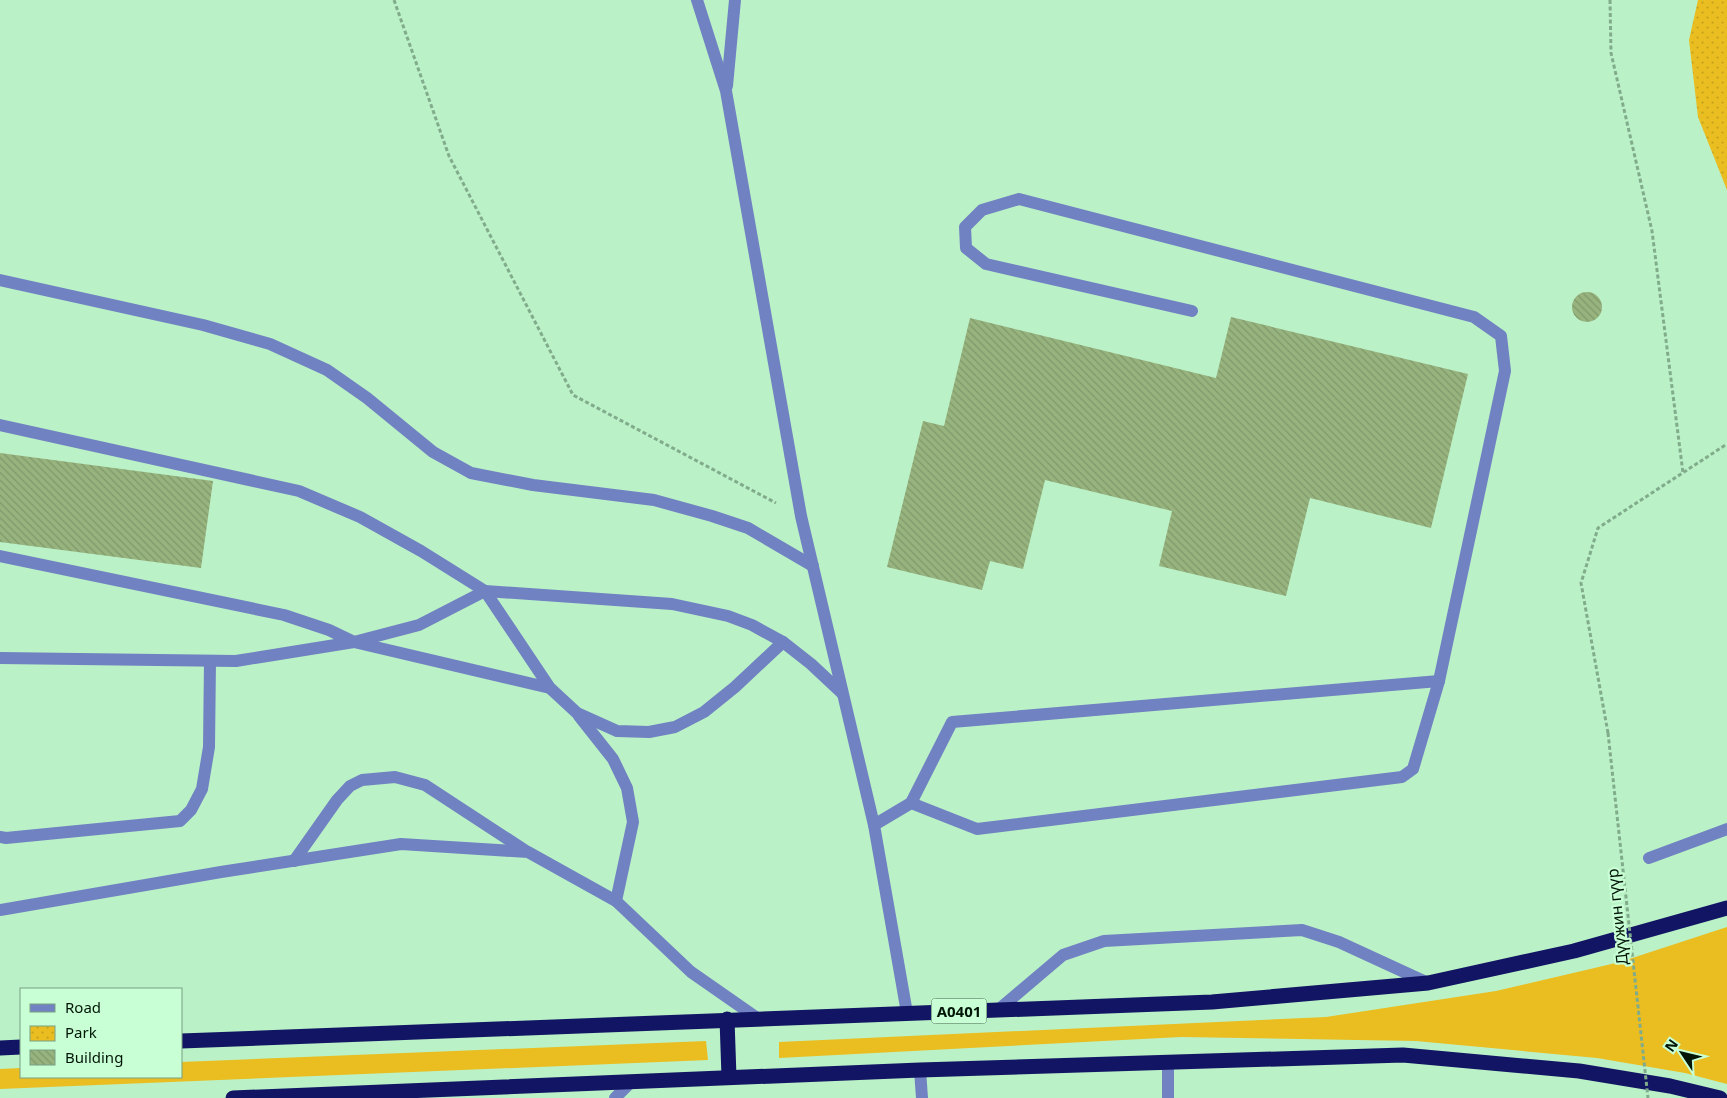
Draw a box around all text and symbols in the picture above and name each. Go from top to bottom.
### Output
street label: Дүүжин гүүр [1601,868,1633,966]
legend [20,988,182,1078]
text: Road [65,997,101,1017]
road number: A0401 [932,998,986,1024]
text: Park [65,1022,97,1042]
north arrow [1657,1028,1707,1078]
text: N [1660,1035,1682,1055]
text: Building [65,1047,123,1067]

